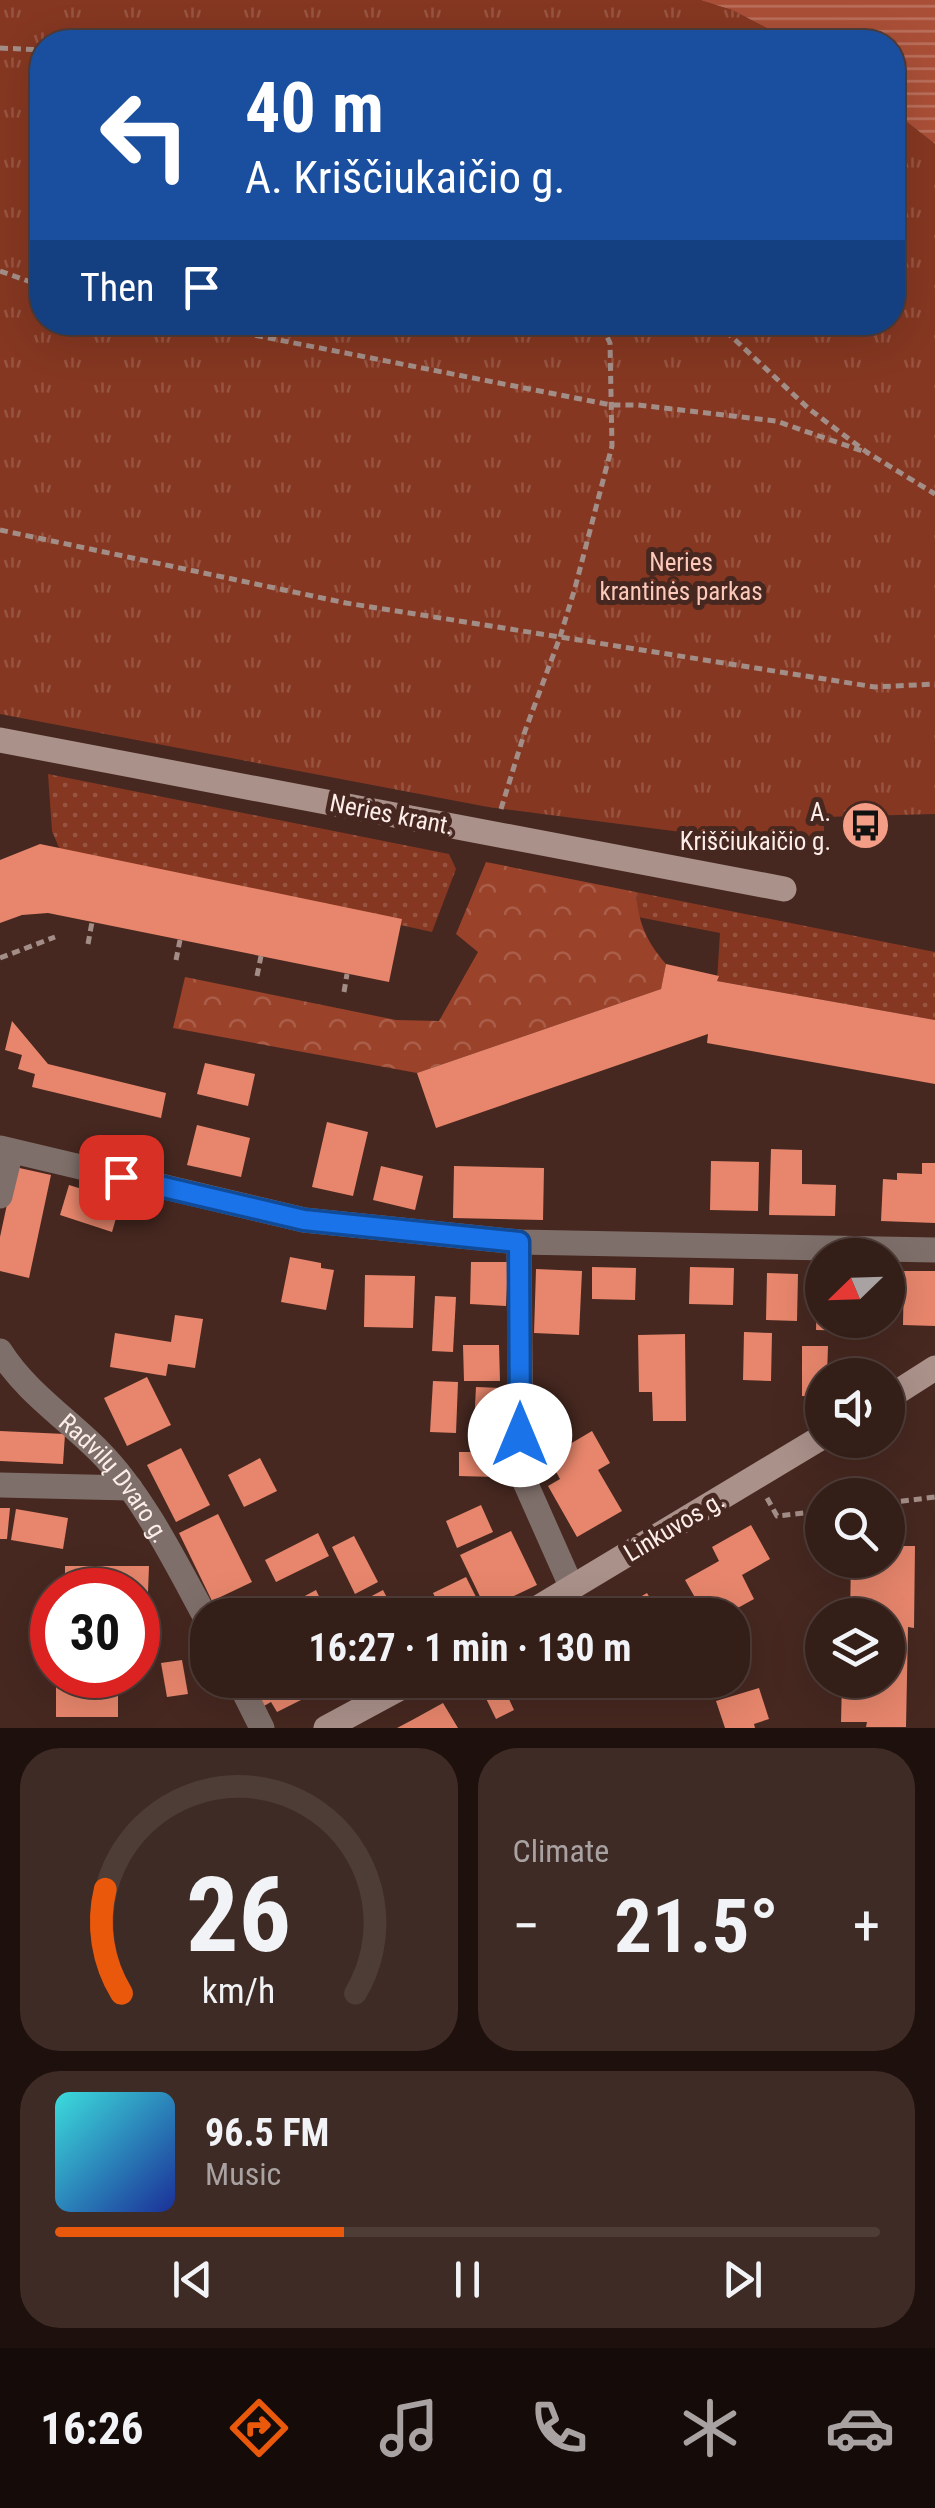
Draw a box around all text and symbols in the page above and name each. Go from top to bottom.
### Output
text: 40 m [245,67,384,149]
icon: left [80,70,210,200]
text: A. Kriščiukaičio g. [245,151,565,204]
icon: arrive [174,260,229,315]
text: Then [80,266,154,310]
park label: Neries krantinės parkas [599,548,763,606]
street label: Neries krant. [327,788,456,841]
place label: A. Kriščiukaičio g. [680,798,831,856]
bus stop icon: A. Kriščiukaičio g. [840,800,892,852]
pin [79,1135,164,1220]
icon: arrive [94,1150,149,1205]
north arrow [805,1238,905,1338]
map controls [805,1238,905,1698]
button: sound [805,1358,905,1458]
position arrow [468,1383,572,1487]
street label: Radvilų Dvaro g. [53,1408,176,1548]
button: search [805,1478,905,1578]
street label: Linkuvos g. [619,1485,730,1568]
speed limit sign: 30 [30,1568,160,1698]
button: layers [805,1598,905,1698]
text: 16:27 · 1 min · 130 m [309,1626,631,1670]
text: Climate [513,1832,609,1870]
text: 26 [186,1855,291,1976]
text: 21.5° [614,1882,779,1970]
text: − [513,1894,540,1958]
text: + [853,1894,880,1958]
text: km/h [202,1970,276,2012]
text: 96.5 FM [205,2111,329,2155]
text: Music [205,2155,281,2193]
icon: previous [165,2252,220,2307]
icon: pause [440,2252,495,2307]
icon: next [715,2252,770,2307]
icon: directions [224,2393,294,2463]
icon: music [374,2393,444,2463]
icon: phone [524,2393,594,2463]
icon: climate [675,2393,745,2463]
icon: car [825,2393,895,2463]
text: 16:26 [40,2402,143,2455]

